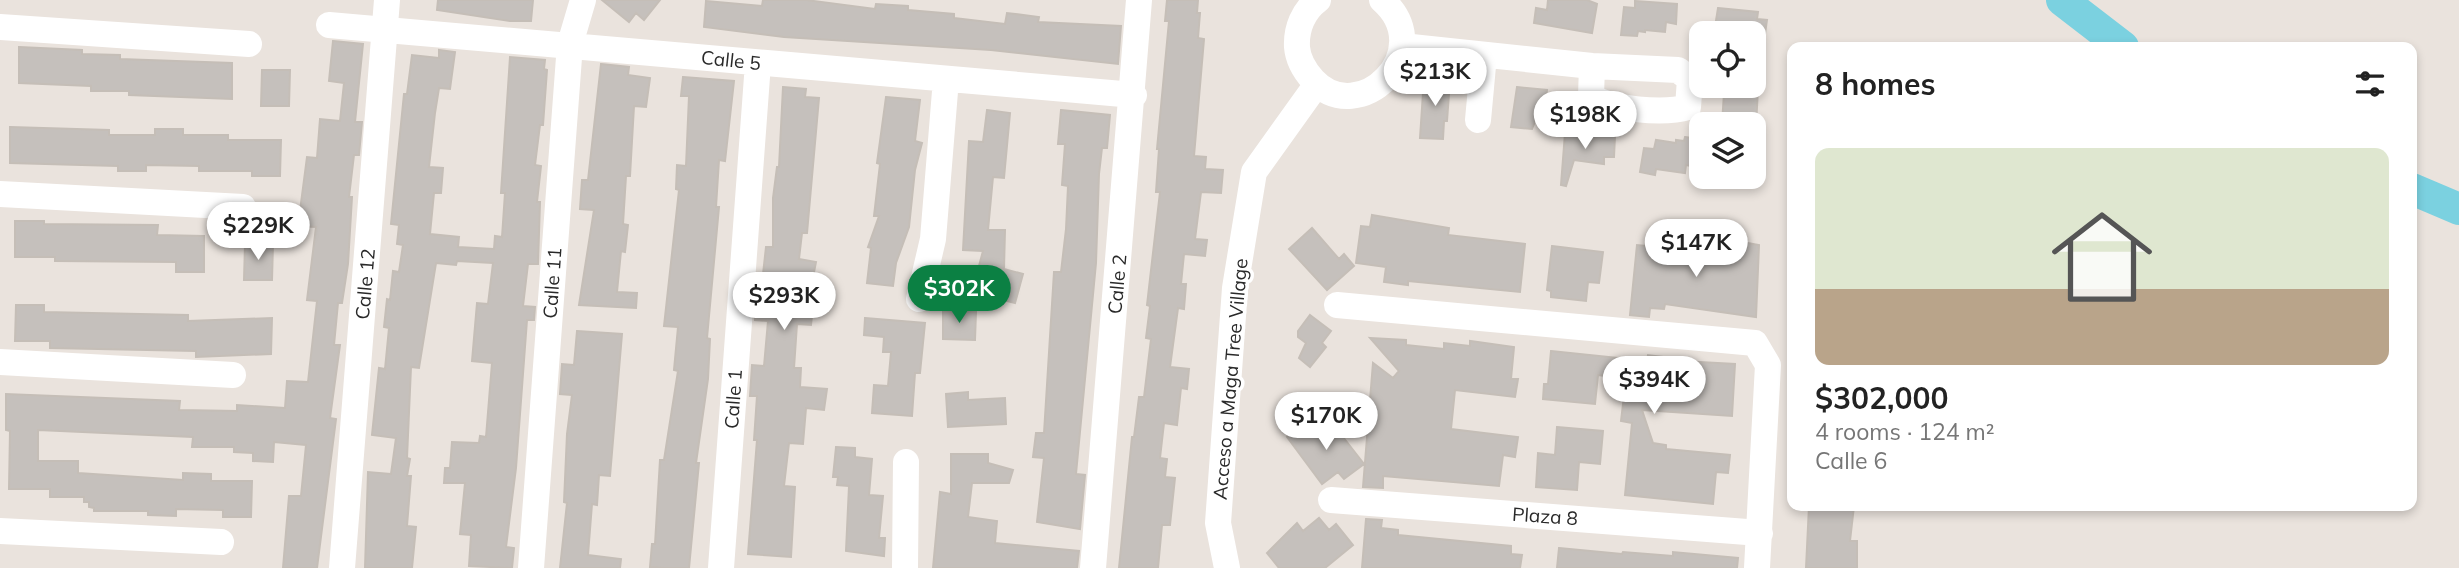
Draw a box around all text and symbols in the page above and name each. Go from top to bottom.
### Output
map controls [1689,21,1766,189]
button: locate [1689,21,1766,98]
street label: Calle 5 [700,45,762,75]
pin: $213K [1386,48,1484,108]
text: $213K [1400,56,1470,85]
text: 8 homes [1815,65,1936,103]
icon: filters [2351,65,2389,103]
pin: $198K [1536,92,1634,151]
text: $198K [1550,99,1620,128]
button: layers [1689,112,1766,189]
icon: home [2039,194,2165,320]
pin: $229K [209,202,307,262]
text: $229K [223,210,293,239]
pin: $147K [1647,219,1745,279]
text: $147K [1661,227,1731,256]
street label: Calle 12 [350,247,380,321]
street label: Calle 11 [538,247,566,319]
street label: Calle 2 [1102,253,1132,315]
street label: Acceso a Maga Tree Village [1207,257,1253,501]
pin: $302K [910,266,1008,325]
pin: $293K [735,272,833,332]
text: $302K [924,273,994,302]
text: $293K [749,280,819,309]
pin: $394K [1605,356,1703,416]
text: $394K [1619,364,1689,393]
street label: Calle 1 [719,368,747,430]
text: $302,000 [1815,379,1948,417]
pin: $170K [1277,392,1375,452]
text: $170K [1291,400,1361,429]
text: 4 rooms · 124 m² [1815,417,1995,446]
text: Calle 6 [1815,446,1887,475]
street label: Plaza 8 [1511,502,1579,530]

